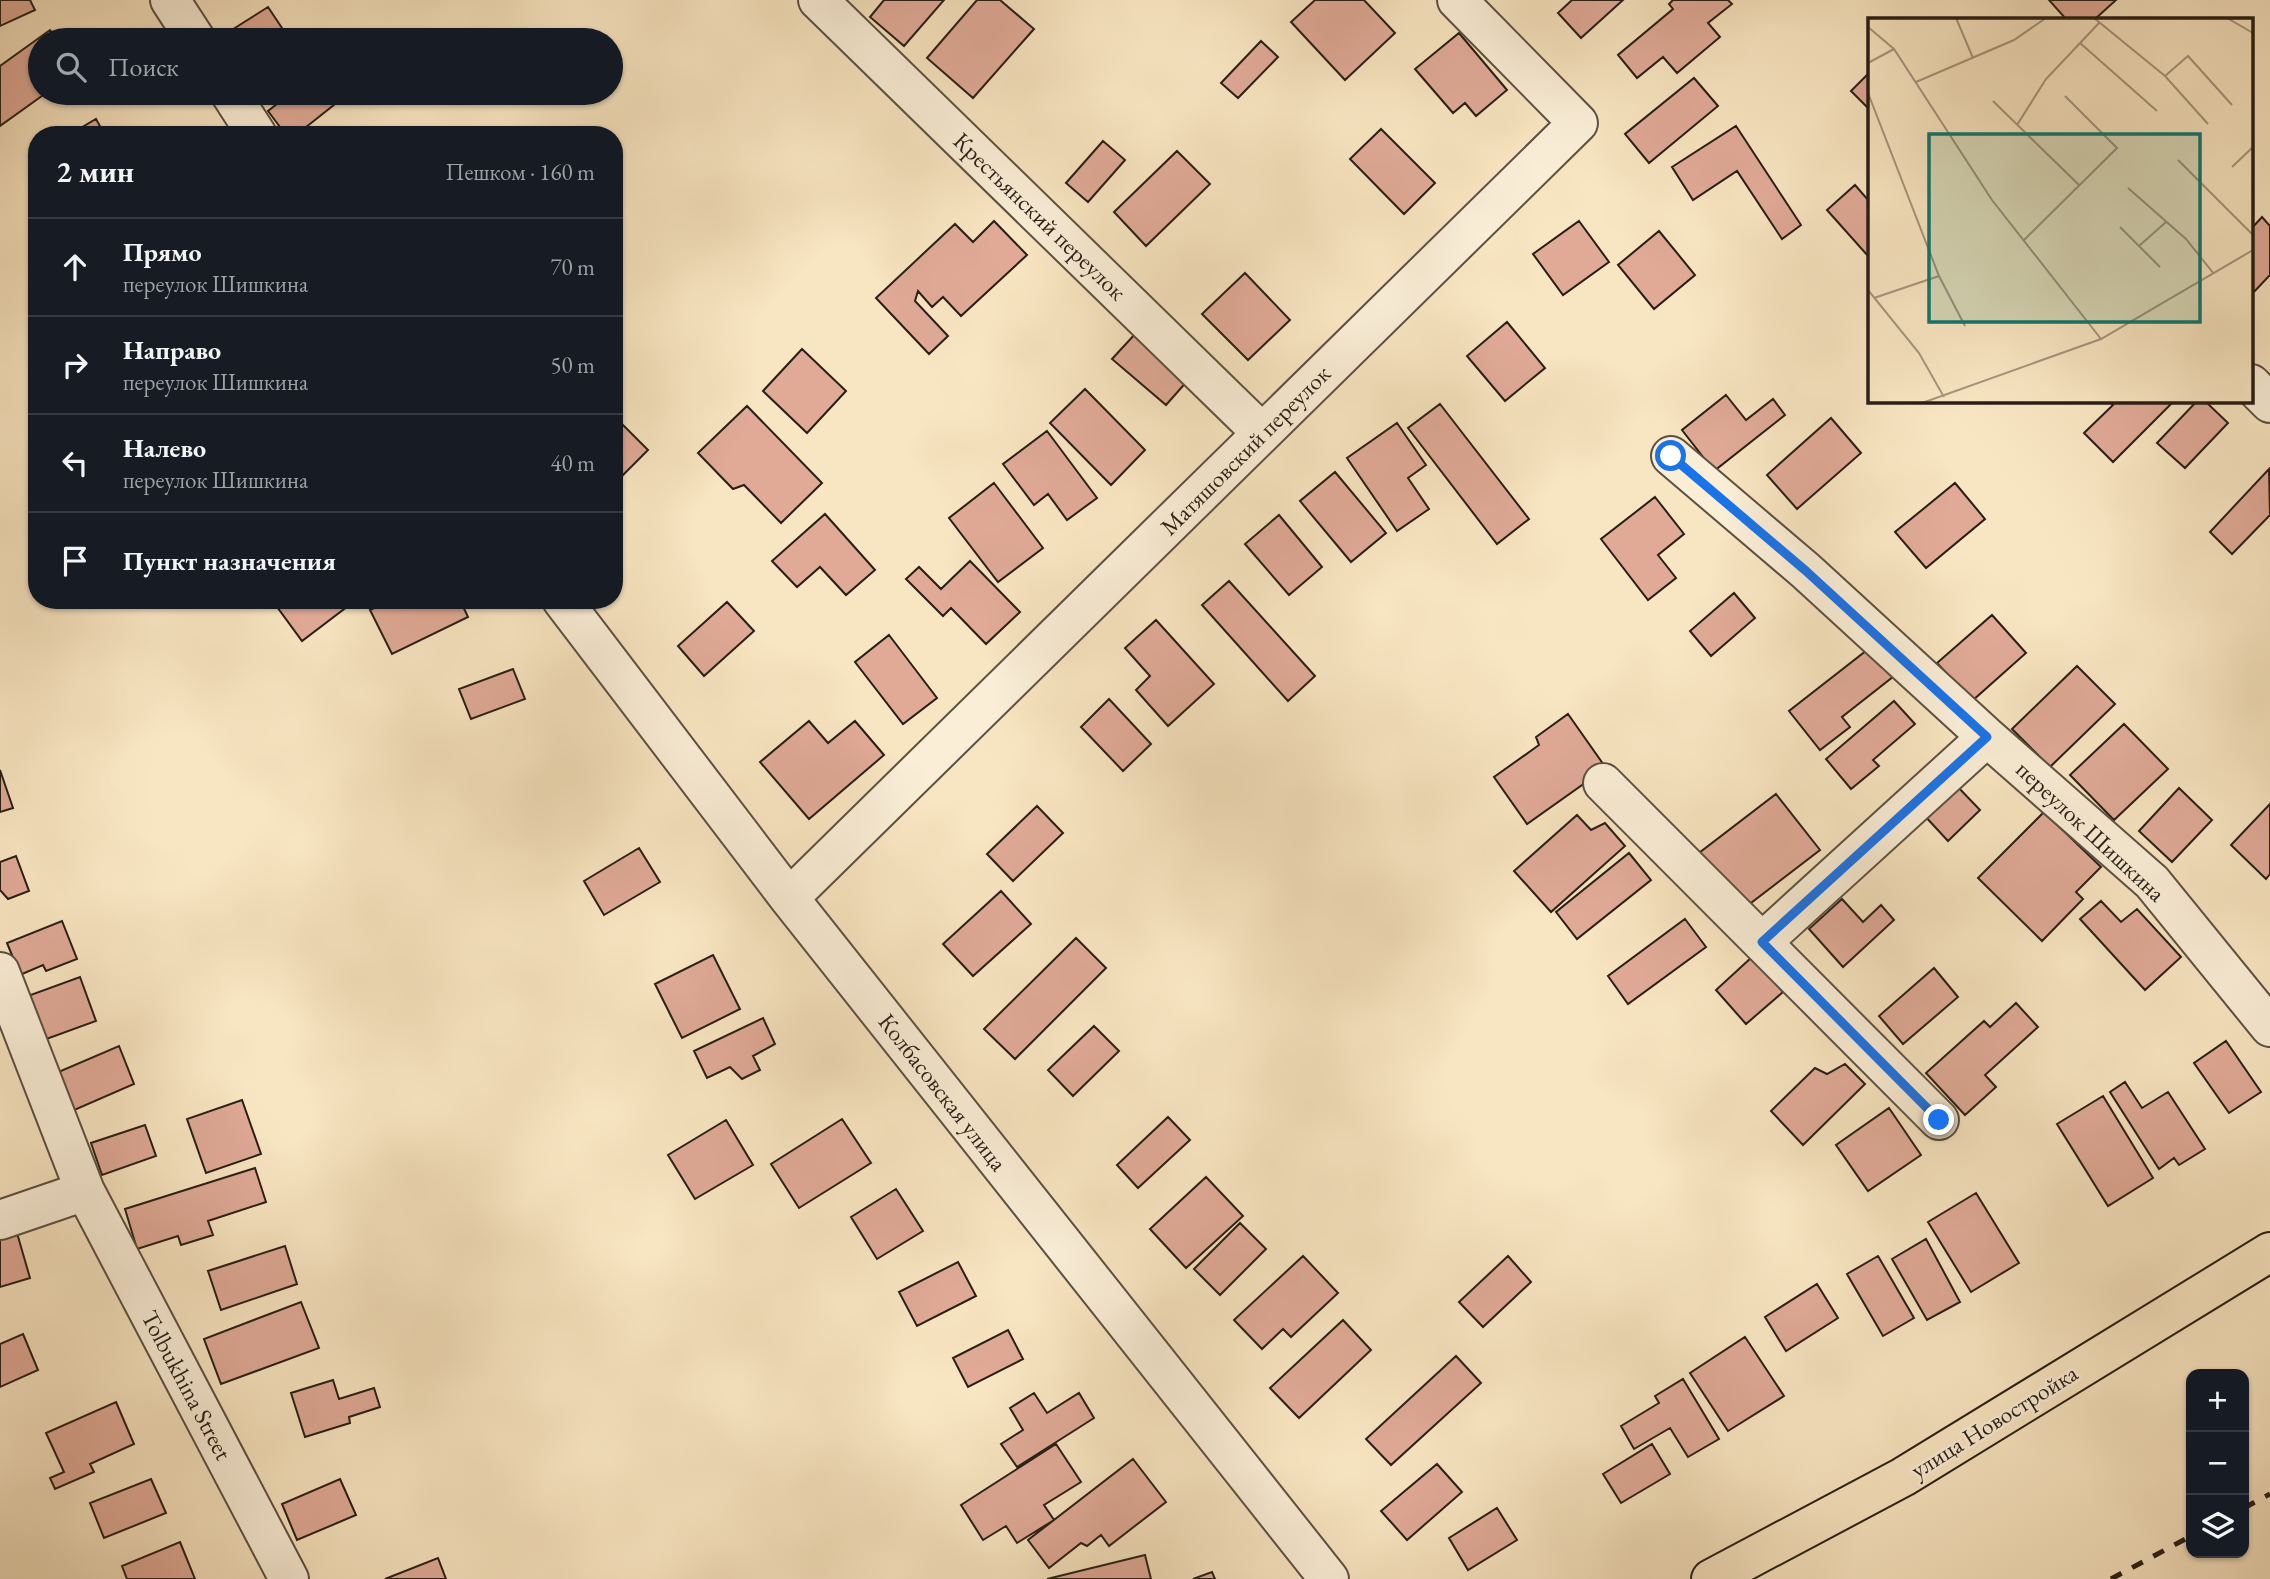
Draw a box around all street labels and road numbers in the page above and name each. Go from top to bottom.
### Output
street label: Крестьянский переулок [947,125,1134,307]
street label: Матяшовский переулок [1153,358,1337,542]
street label: переулок Шишкина [2010,754,2173,908]
street label: Колбасовская улица [872,1007,1014,1177]
street label: Tolbukhina Street [135,1305,240,1466]
street label: улица Новостройка [1905,1357,2084,1485]

